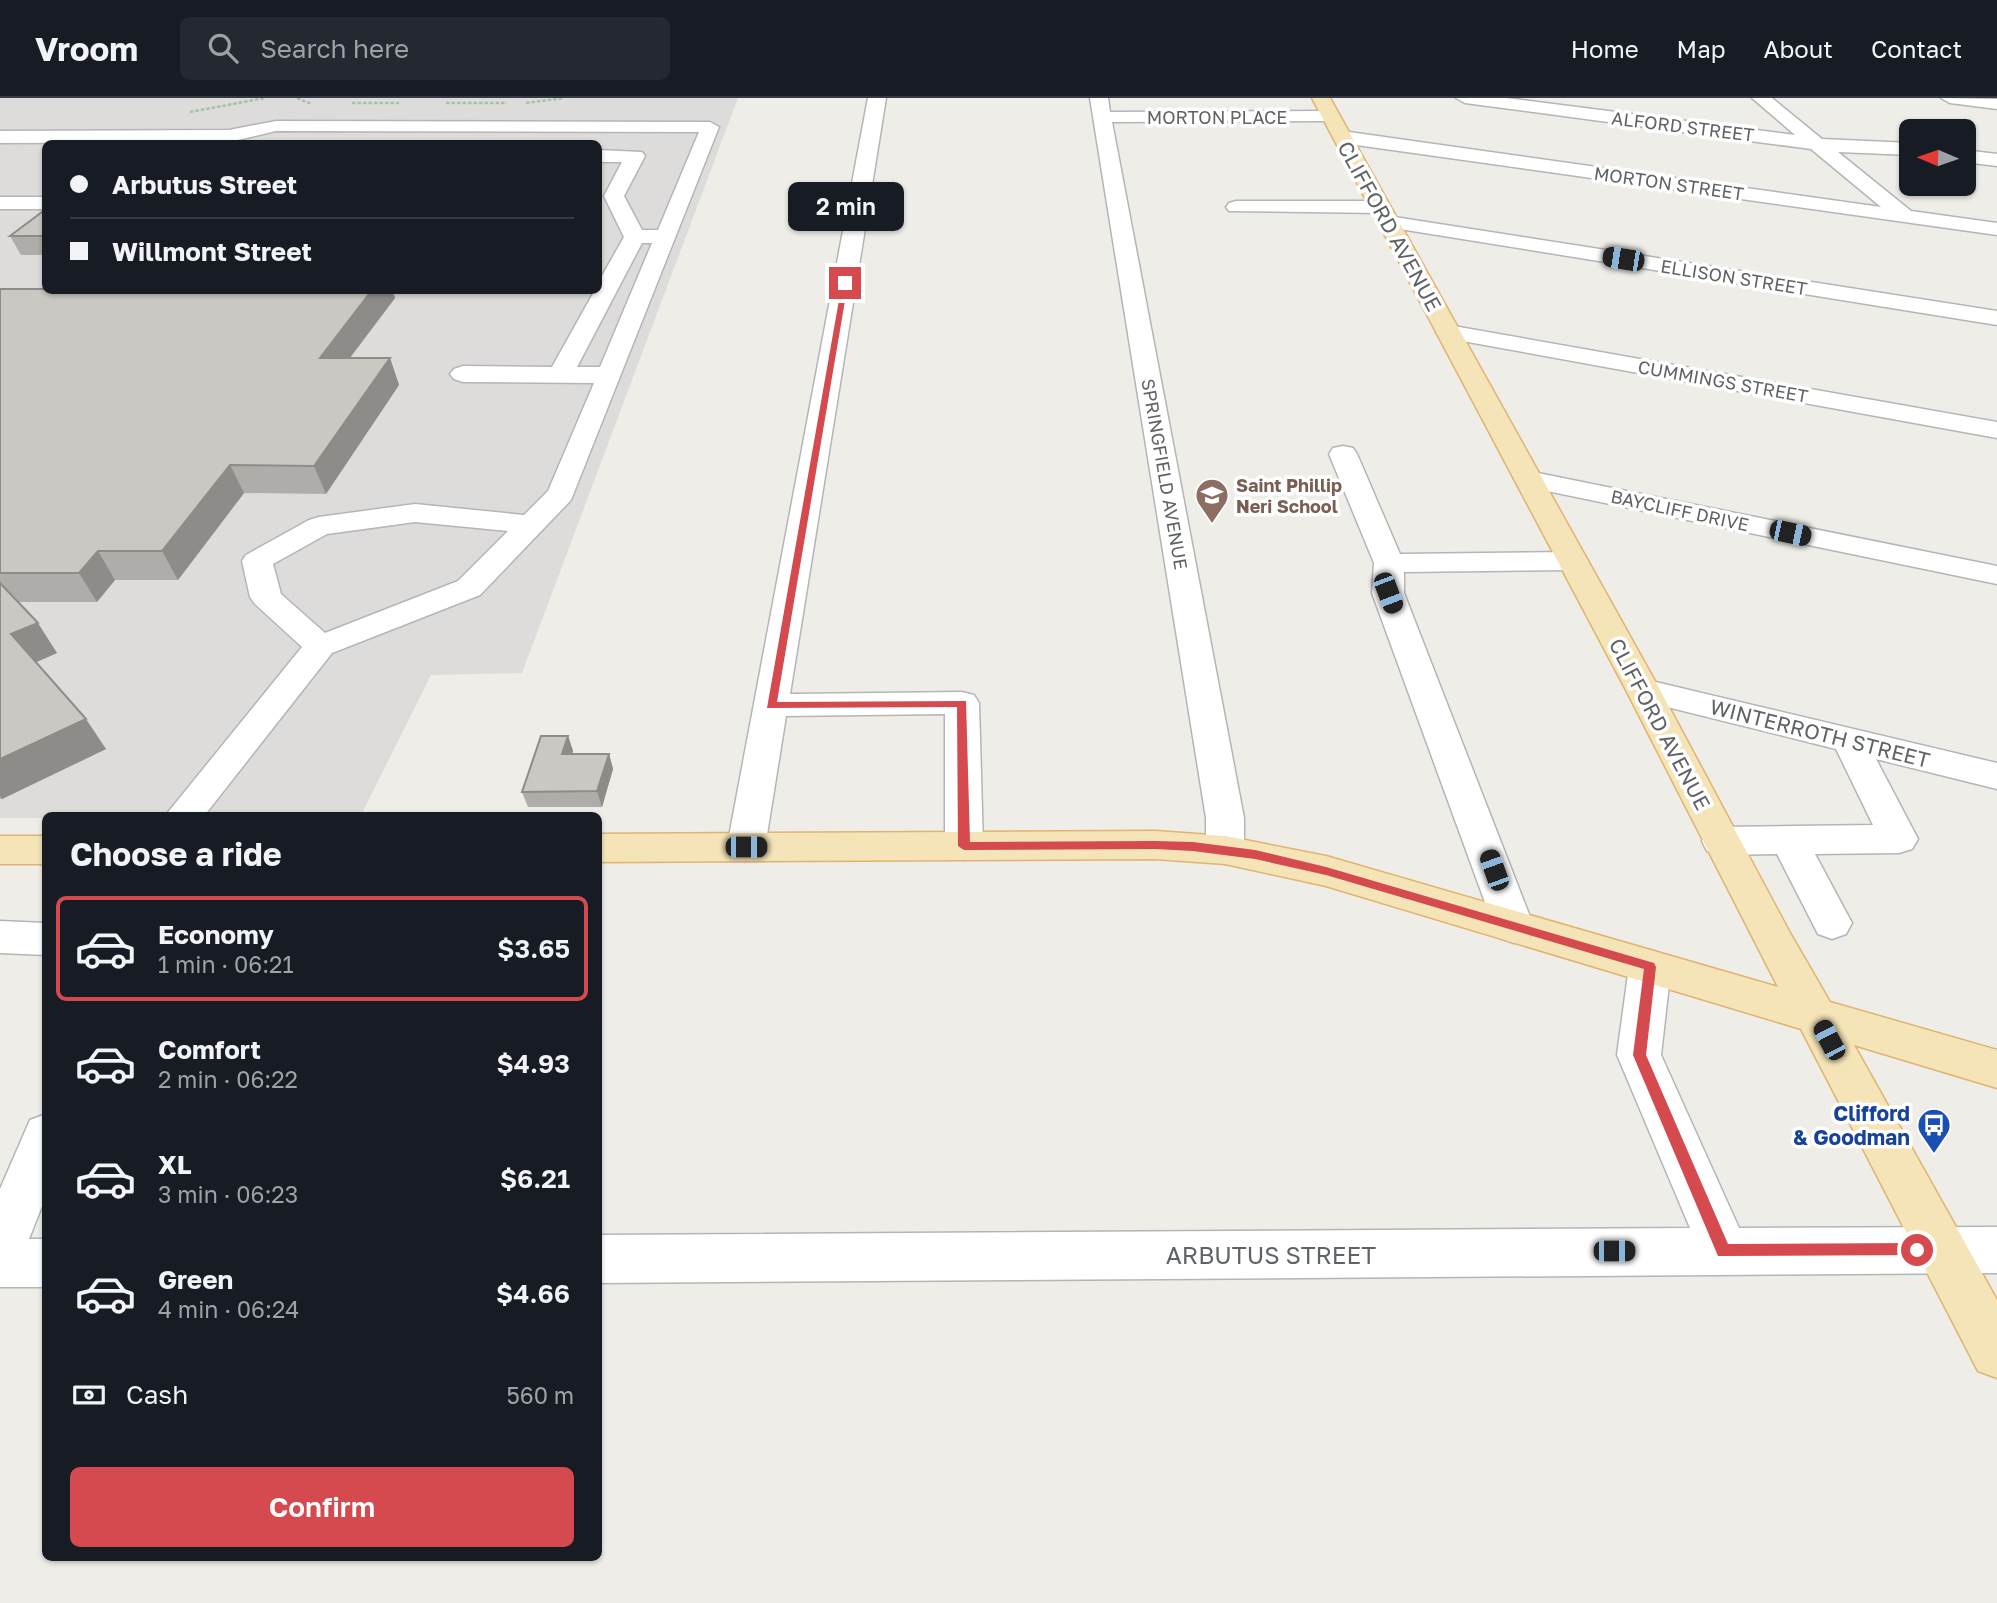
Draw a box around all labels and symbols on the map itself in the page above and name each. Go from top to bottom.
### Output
street label: MORTON PLACE [1147,106,1287,128]
street label: ALFORD STREET [1610,106,1756,146]
north arrow [1899,119,1976,196]
street label: CLIFFORD AVENUE [1332,136,1448,316]
street label: MORTON STREET [1593,162,1745,204]
callout: 2 min [787,181,903,230]
car [1601,245,1646,273]
street label: ELLISON STREET [1659,255,1809,299]
route end [829,267,861,299]
street label: CUMMINGS STREET [1636,355,1810,407]
street label: SPRINGFIELD AVENUE [1137,377,1193,571]
place label: Saint Phillip Neri School [1236,474,1342,517]
school or university icon: Saint Phillip Neri School [1193,476,1231,525]
street label: BAYCLIFF DRIVE [1609,485,1751,535]
car [1768,518,1813,548]
car [1371,570,1406,616]
street label: CLIFFORD AVENUE [1604,634,1716,814]
street label: WINTERROTH STREET [1707,693,1933,773]
car [726,837,768,858]
car [1477,847,1512,893]
car [1810,1017,1849,1063]
place label: Clifford & Goodman [1793,1100,1910,1150]
bus stop icon: Clifford & Goodman [1915,1106,1953,1155]
route start [1901,1234,1933,1266]
street label: ARBUTUS STREET [1166,1240,1376,1269]
car [1594,1241,1636,1262]

